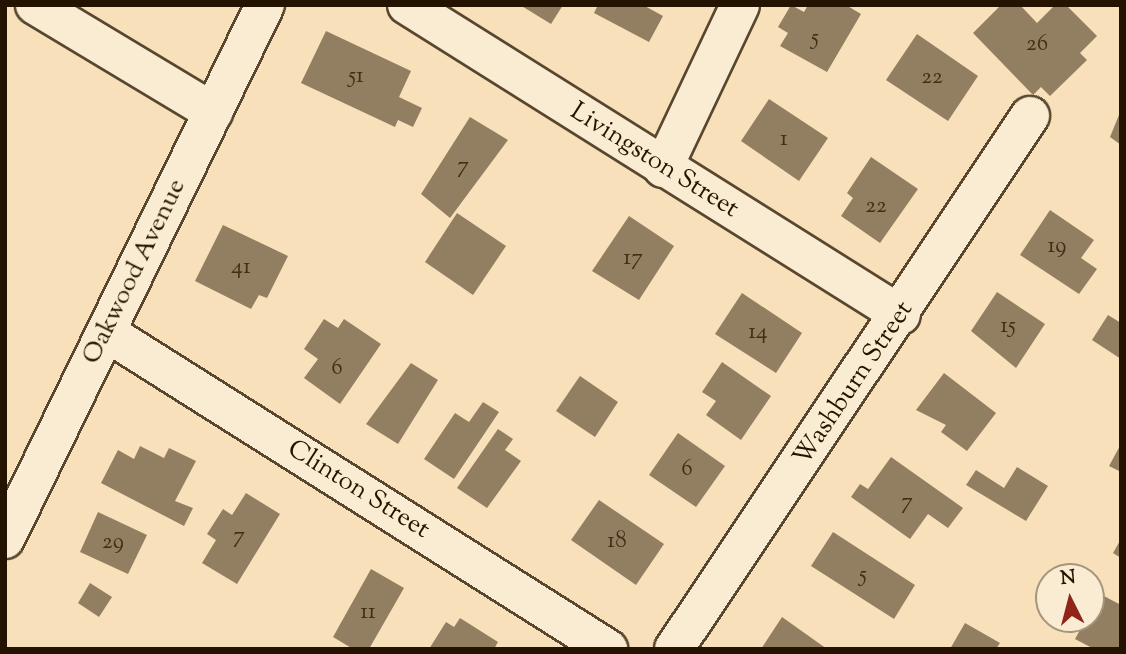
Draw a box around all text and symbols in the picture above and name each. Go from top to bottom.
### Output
house number: 5 [811,25,819,53]
house number: 26 [1026,31,1048,59]
house number: 51 [348,63,364,91]
house number: 22 [921,64,943,92]
street label: Livingston Street [564,97,744,225]
house number: 1 [780,126,788,154]
house number: 7 [457,153,469,181]
street label: Oakwood Avenue [77,174,193,370]
house number: 22 [865,193,887,221]
house number: 19 [1048,233,1066,261]
house number: 17 [623,245,643,273]
house number: 41 [231,254,251,282]
street label: Washburn Street [788,296,920,472]
house number: 15 [1000,313,1016,341]
house number: 14 [748,319,768,347]
house number: 6 [331,355,343,383]
street label: Clinton Street [281,434,435,546]
house number: 6 [681,456,693,484]
house number: 7 [901,489,913,517]
house number: 7 [233,523,245,551]
house number: 18 [607,528,627,556]
house number: 29 [102,529,124,557]
house number: 5 [859,562,867,590]
north arrow [1035,563,1105,633]
text: N [1059,564,1077,593]
house number: 11 [360,599,376,627]

